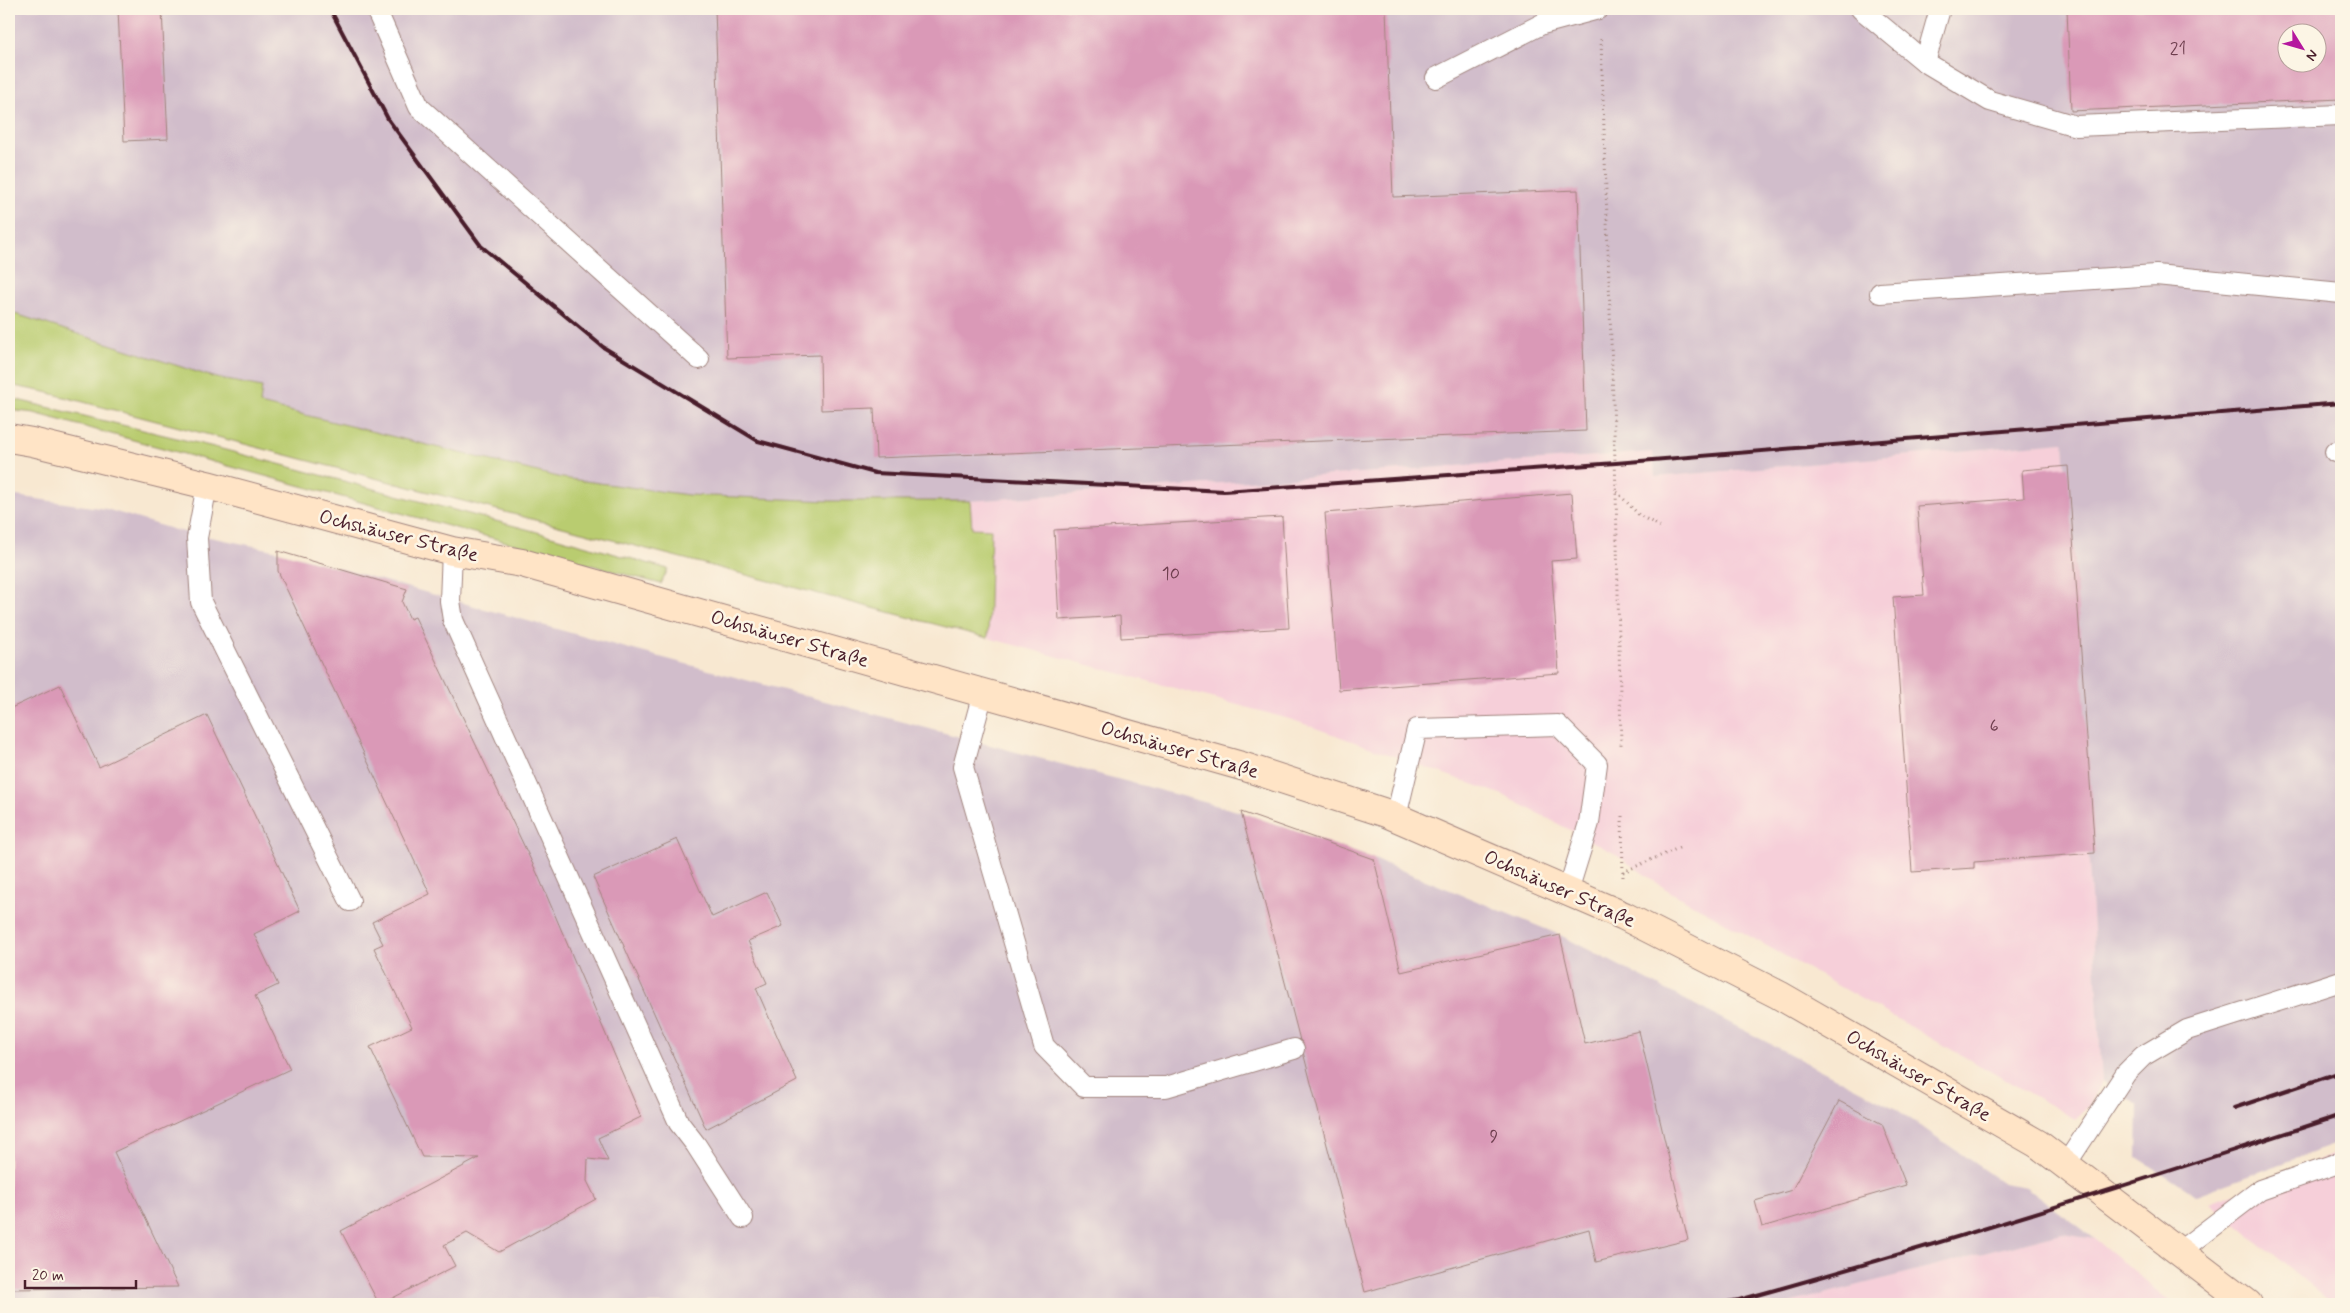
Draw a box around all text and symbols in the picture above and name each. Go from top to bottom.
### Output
north arrow [2278,22,2328,72]
house number: 21 [2170,37,2186,61]
text: N [2302,46,2322,64]
street label: Ochshäuser Straße [316,504,481,569]
house number: 10 [1162,562,1180,586]
street label: Ochshäuser Straße [707,604,872,675]
house number: 6 [1989,714,1999,738]
street label: Ochshäuser Straße [1097,715,1262,786]
street label: Ochshäuser Straße [1479,844,1640,935]
street label: Ochshäuser Straße [1841,1024,1996,1129]
house number: 9 [1490,1125,1499,1149]
scale bar [25,1258,136,1290]
text: 20 m [32,1266,64,1286]

